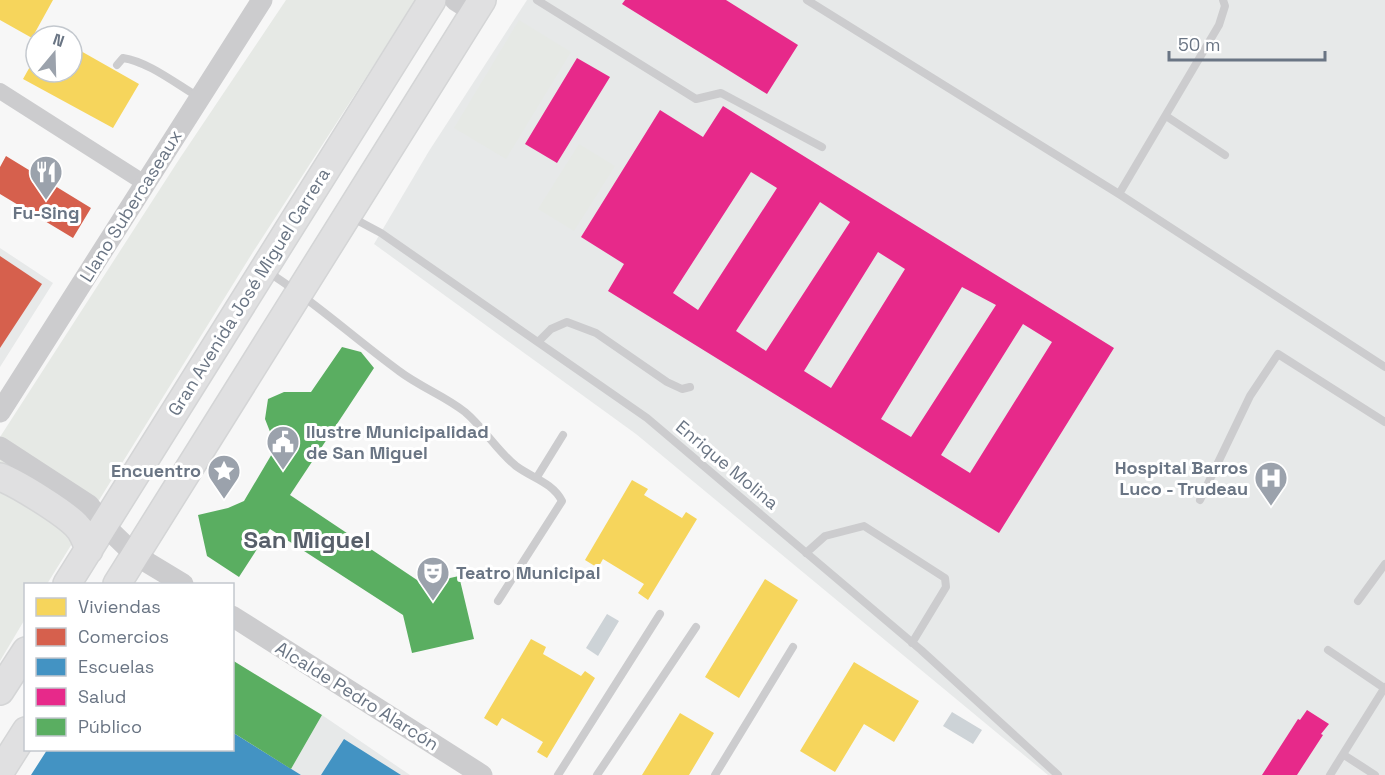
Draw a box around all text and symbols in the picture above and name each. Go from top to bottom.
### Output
north arrow [24,24,84,84]
scale bar [1169,24,1325,62]
text: N [50,29,67,52]
text: 50 m [1178,33,1220,56]
street label: Llano Subercaseaux [74,125,187,286]
restaurant icon: Fu-Sing [28,154,64,201]
street label: Gran Avenida José Miguel Carrera [162,163,335,420]
place label: Fu-Sing [13,201,79,224]
street label: Enrique Molina [671,415,783,514]
place label: Ilustre Municipalidad de San Miguel [306,420,489,464]
public building icon: Ilustre Municipalidad de San Miguel [265,424,301,471]
place icon: Encuentro [206,453,242,500]
place label: Hospital Barros Luco - Trudeau [1115,456,1248,500]
place label: Encuentro [111,459,201,482]
hospital icon: Hospital Barros Luco - Trudeau [1253,460,1289,507]
district label: San Miguel [243,524,371,555]
theatre icon: Teatro Municipal [415,555,451,602]
place label: Teatro Municipal [456,561,601,584]
legend [24,583,234,751]
text: Viviendas [78,595,161,618]
text: Comercios [78,625,169,648]
street label: Alcalde Pedro Alarcón [271,636,443,755]
text: Escuelas [78,655,154,678]
text: Salud [78,685,126,708]
text: Público [78,715,142,738]

